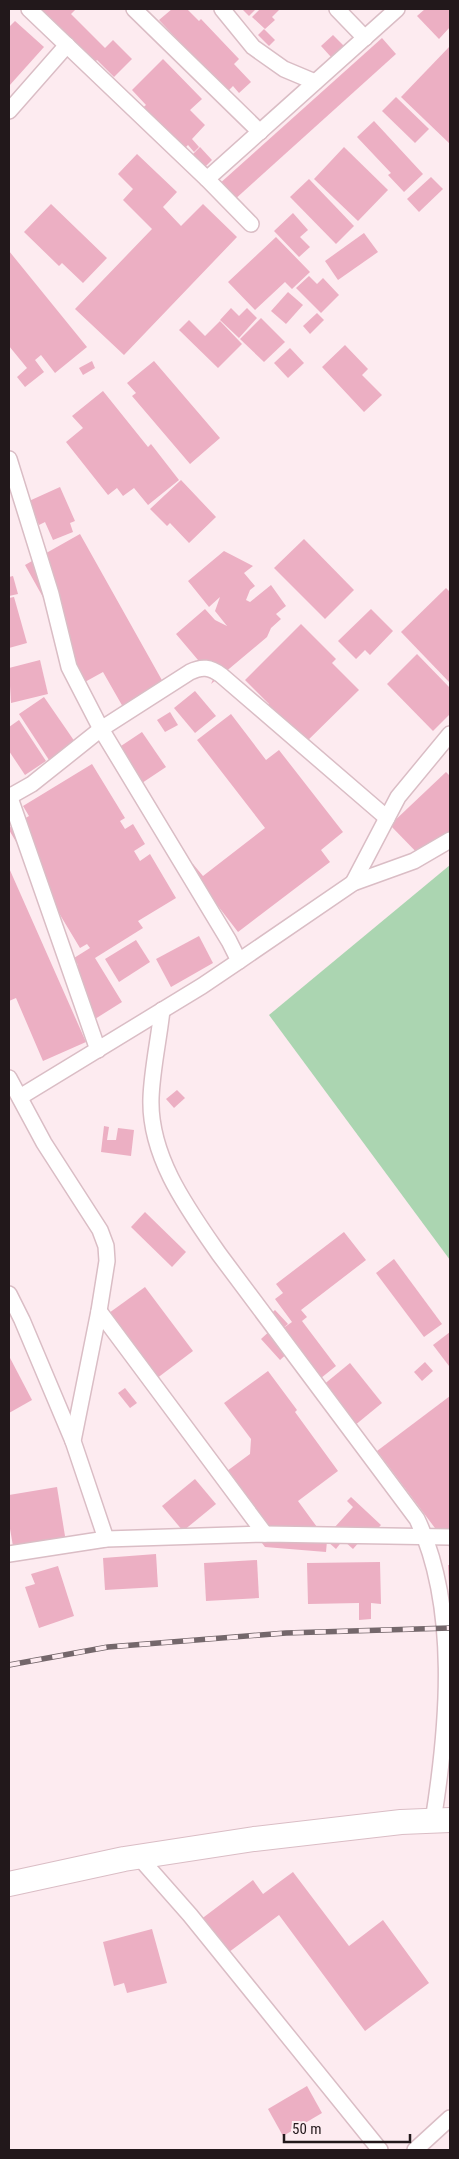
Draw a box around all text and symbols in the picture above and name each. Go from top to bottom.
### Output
scale bar [284,2112,410,2144]
text: 50 m [292,2120,322,2138]

